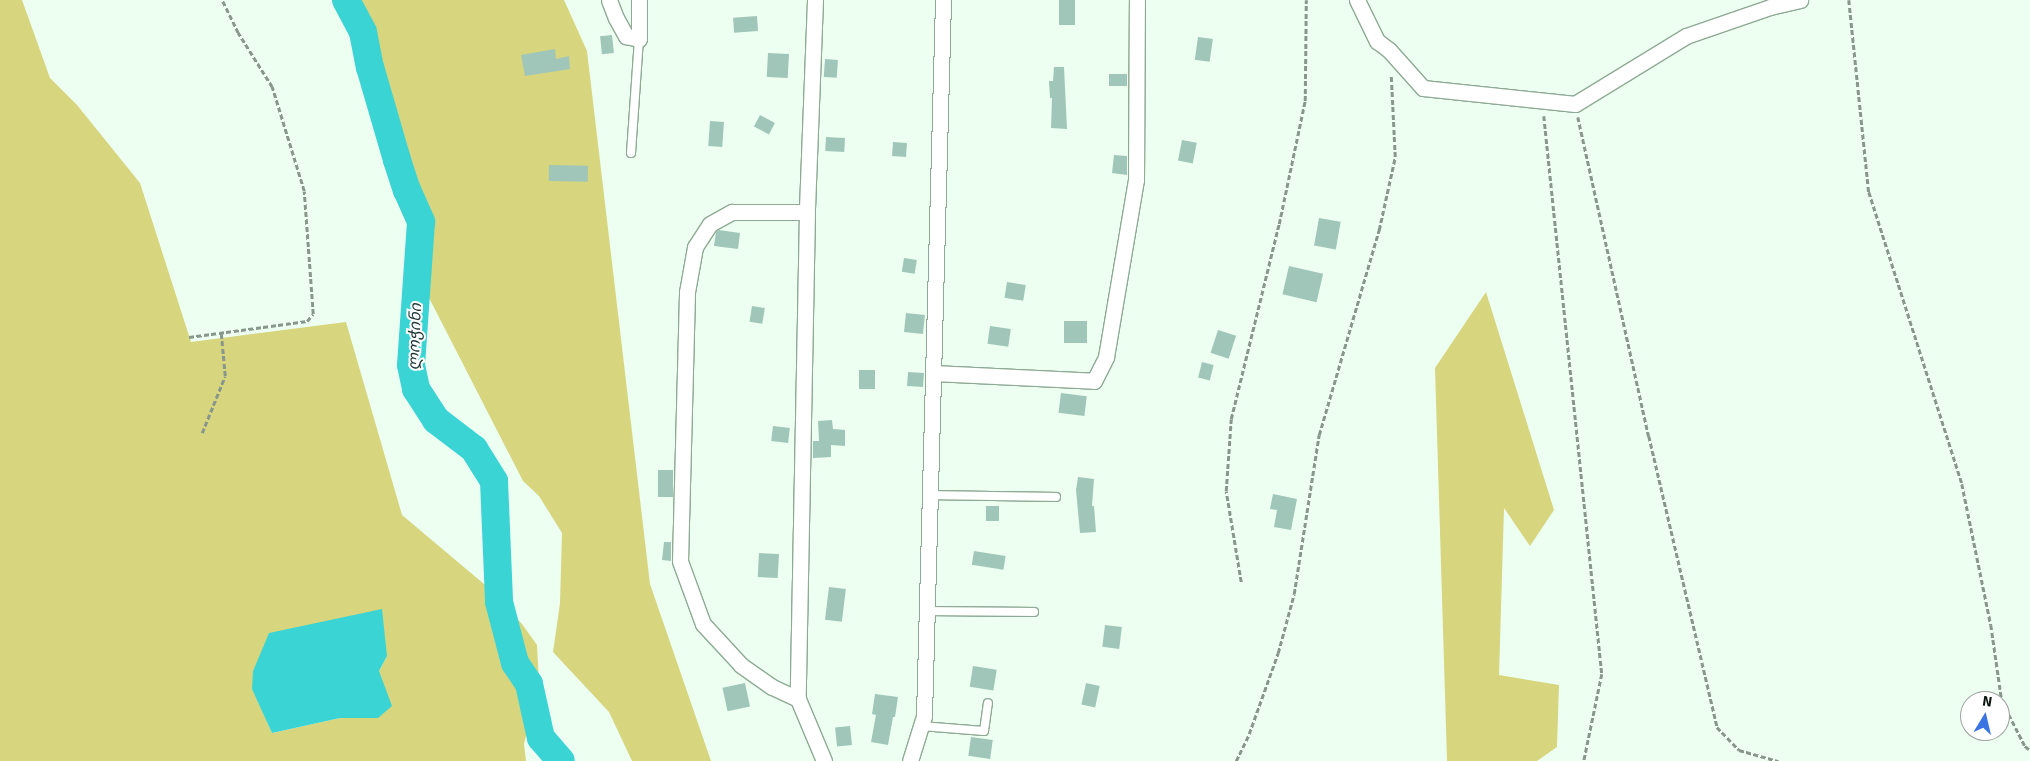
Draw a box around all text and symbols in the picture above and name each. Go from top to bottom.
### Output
water label: ლოჭინი [404,303,426,371]
north arrow [1960,691,2010,741]
text: N [1981,693,1993,711]

